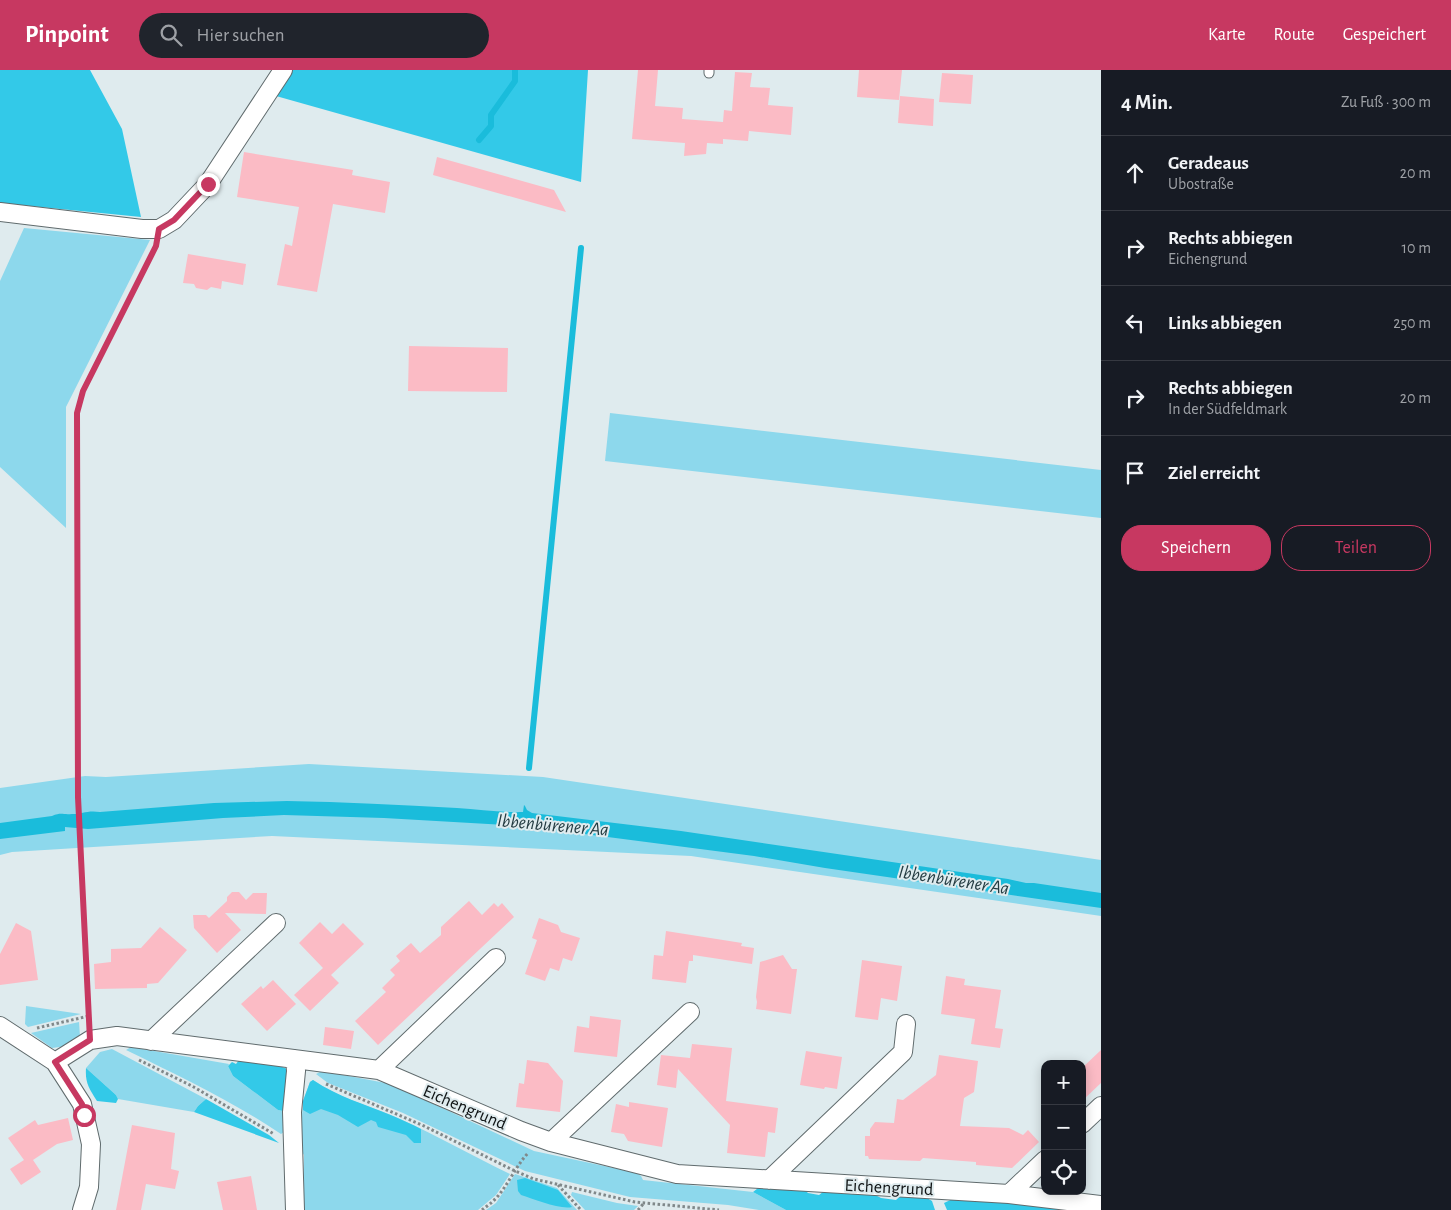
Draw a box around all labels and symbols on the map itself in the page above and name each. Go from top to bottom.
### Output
route end [197,173,220,196]
water label: Ibbenbürener Aa [496,811,609,840]
water label: Ibbenbürener Aa [897,862,1010,899]
street label: Eichengrund [420,1082,509,1134]
route start [73,1104,96,1127]
street label: Eichengrund [844,1177,934,1199]

